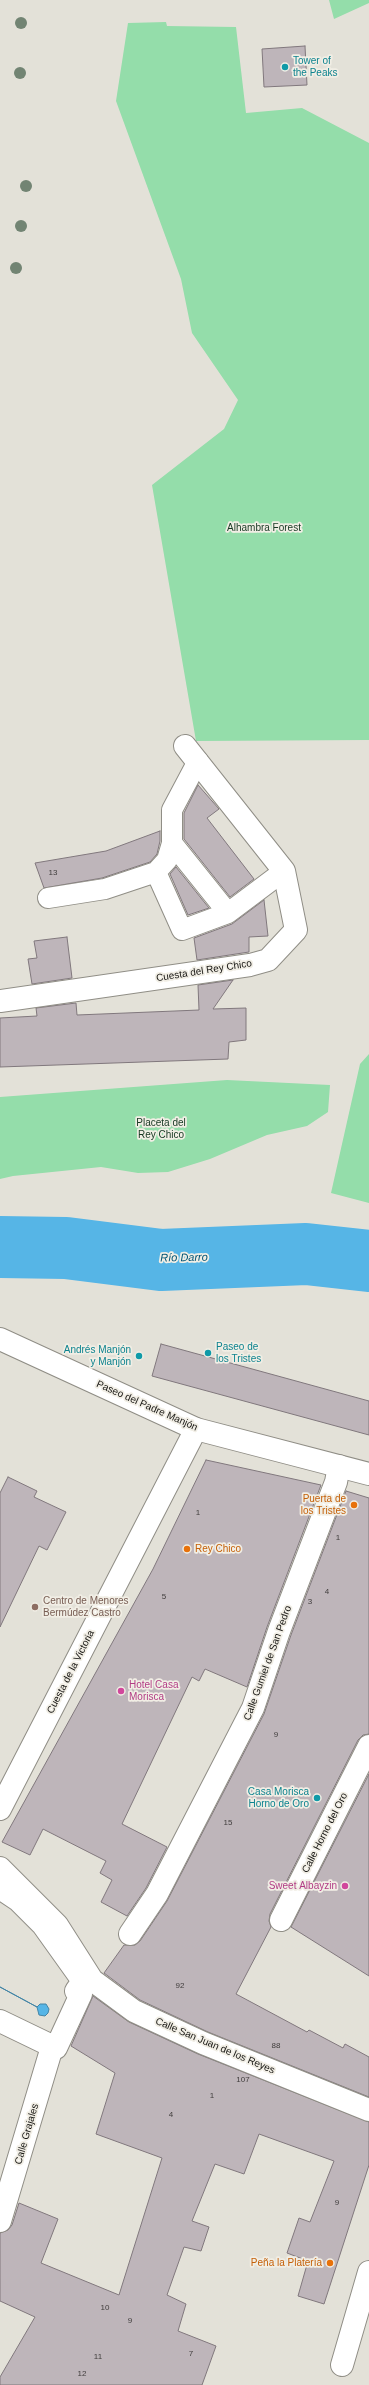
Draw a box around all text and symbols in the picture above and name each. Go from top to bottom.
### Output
place label: Tower of the Peaks [293,55,337,78]
marker: Tower of the Peaks [280,62,290,72]
park label: Alhambra Forest [227,522,301,534]
house number: 13 [49,868,57,878]
street label: Cuesta del Rey Chico [155,958,253,984]
park label: Placeta del Rey Chico [136,1117,186,1140]
water label: Río Darro [160,1251,208,1265]
place label: Paseo de los Tristes [216,1341,261,1364]
place label: Andrés Manjón y Manjón [64,1344,131,1368]
marker: Paseo de los Tristes [203,1348,213,1358]
marker: Andrés Manjón y Manjón [134,1351,144,1361]
street label: Paseo del Padre Manjón [95,1378,199,1434]
place label: Puerta de los Tristes [301,1493,346,1516]
marker: Puerta de los Tristes [349,1500,359,1510]
house number: 1 [196,1508,200,1518]
house number: 1 [336,1533,340,1543]
place label: Rey Chico [195,1543,241,1555]
marker: Rey Chico [182,1544,192,1554]
house number: 4 [325,1587,329,1597]
house number: 5 [162,1592,166,1602]
place label: Centro de Menores Bermúdez Castro [43,1595,129,1618]
house number: 3 [308,1597,312,1607]
marker: Centro de Menores Bermúdez Castro [30,1602,40,1612]
street label: Calle Gumiel de San Pedro [242,1604,294,1722]
street label: Cuesta de la Victoria [45,1628,97,1716]
place label: Hotel Casa Morisca [129,1679,178,1702]
marker: Hotel Casa Morisca [116,1686,126,1696]
house number: 9 [274,1730,278,1740]
place label: Casa Morisca Horno de Oro [248,1786,309,1810]
street label: Calle Horno del Oro [300,1791,350,1875]
marker: Casa Morisca Horno de Oro [312,1793,322,1803]
house number: 15 [224,1818,232,1828]
place label: Sweet Albayzin [269,1880,337,1892]
marker: Sweet Albayzin [340,1881,350,1891]
house number: 92 [176,1981,184,1991]
street label: Calle San Juan de los Reyes [154,2015,276,2077]
house number: 88 [272,2041,280,2051]
house number: 107 [236,2075,250,2085]
house number: 1 [210,2091,214,2101]
street label: Calle Grajales [13,2102,41,2166]
house number: 4 [169,2110,173,2120]
house number: 9 [335,2198,339,2208]
place label: Peña la Platería [251,2257,322,2269]
marker: Peña la Platería [325,2258,335,2268]
house number: 10 [101,2303,109,2313]
house number: 9 [128,2316,132,2326]
house number: 7 [189,2349,193,2359]
house number: 11 [94,2352,102,2362]
house number: 12 [78,2369,86,2379]

